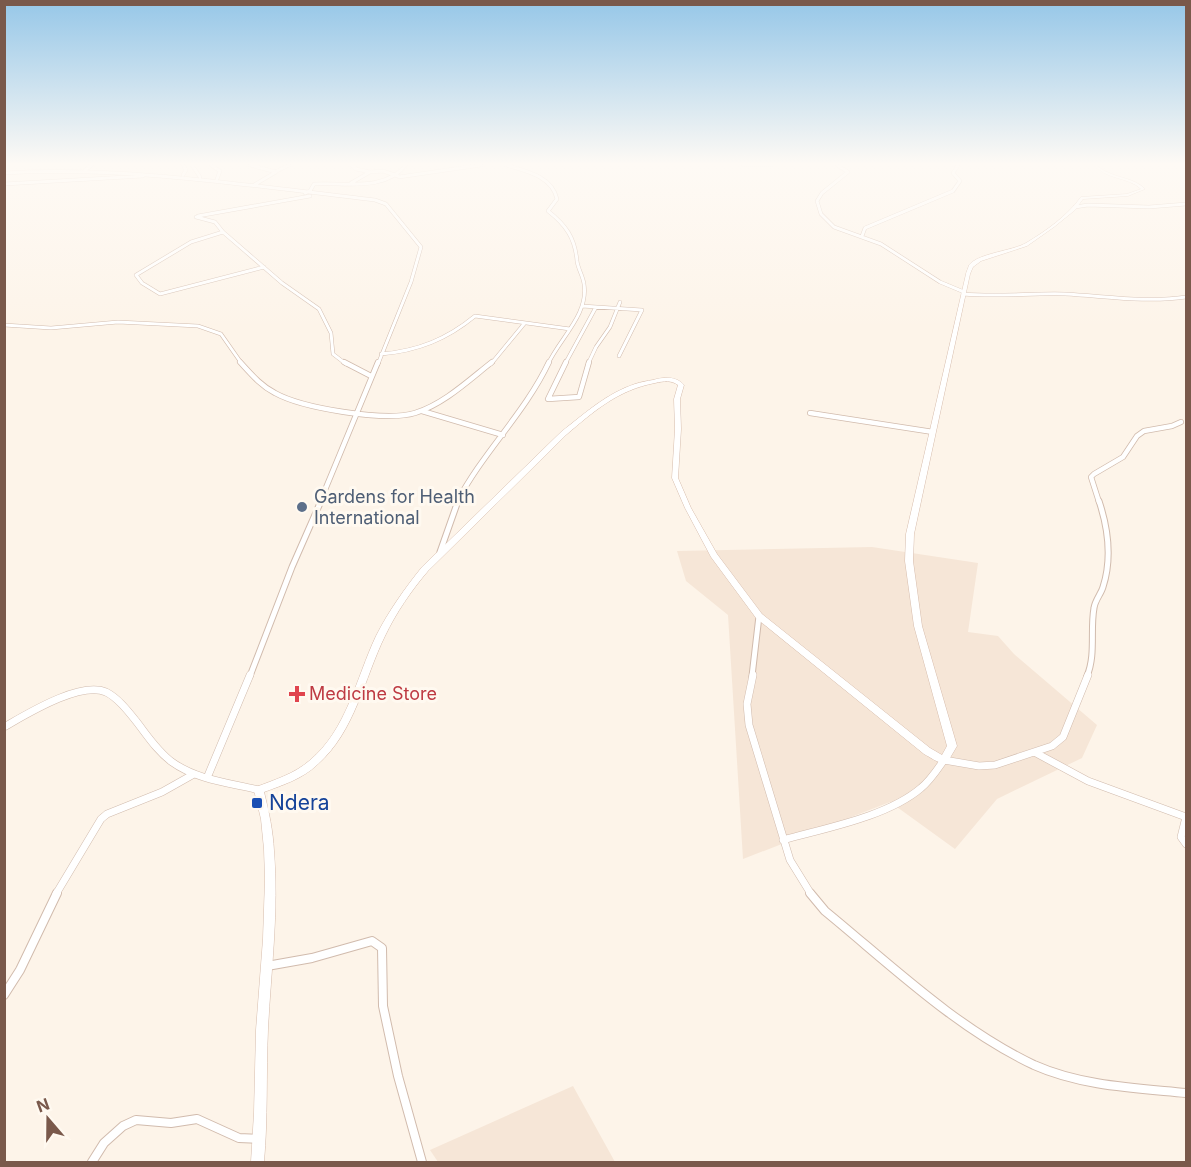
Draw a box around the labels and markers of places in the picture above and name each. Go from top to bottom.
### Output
place label: Gardens for Health International [314,486,475,528]
marker: Gardens for Health International [295,500,309,514]
place label: Medicine Store [309,683,437,704]
marker: Medicine Store [290,687,304,701]
place label: Ndera [269,790,330,815]
marker: Ndera [250,796,264,810]

